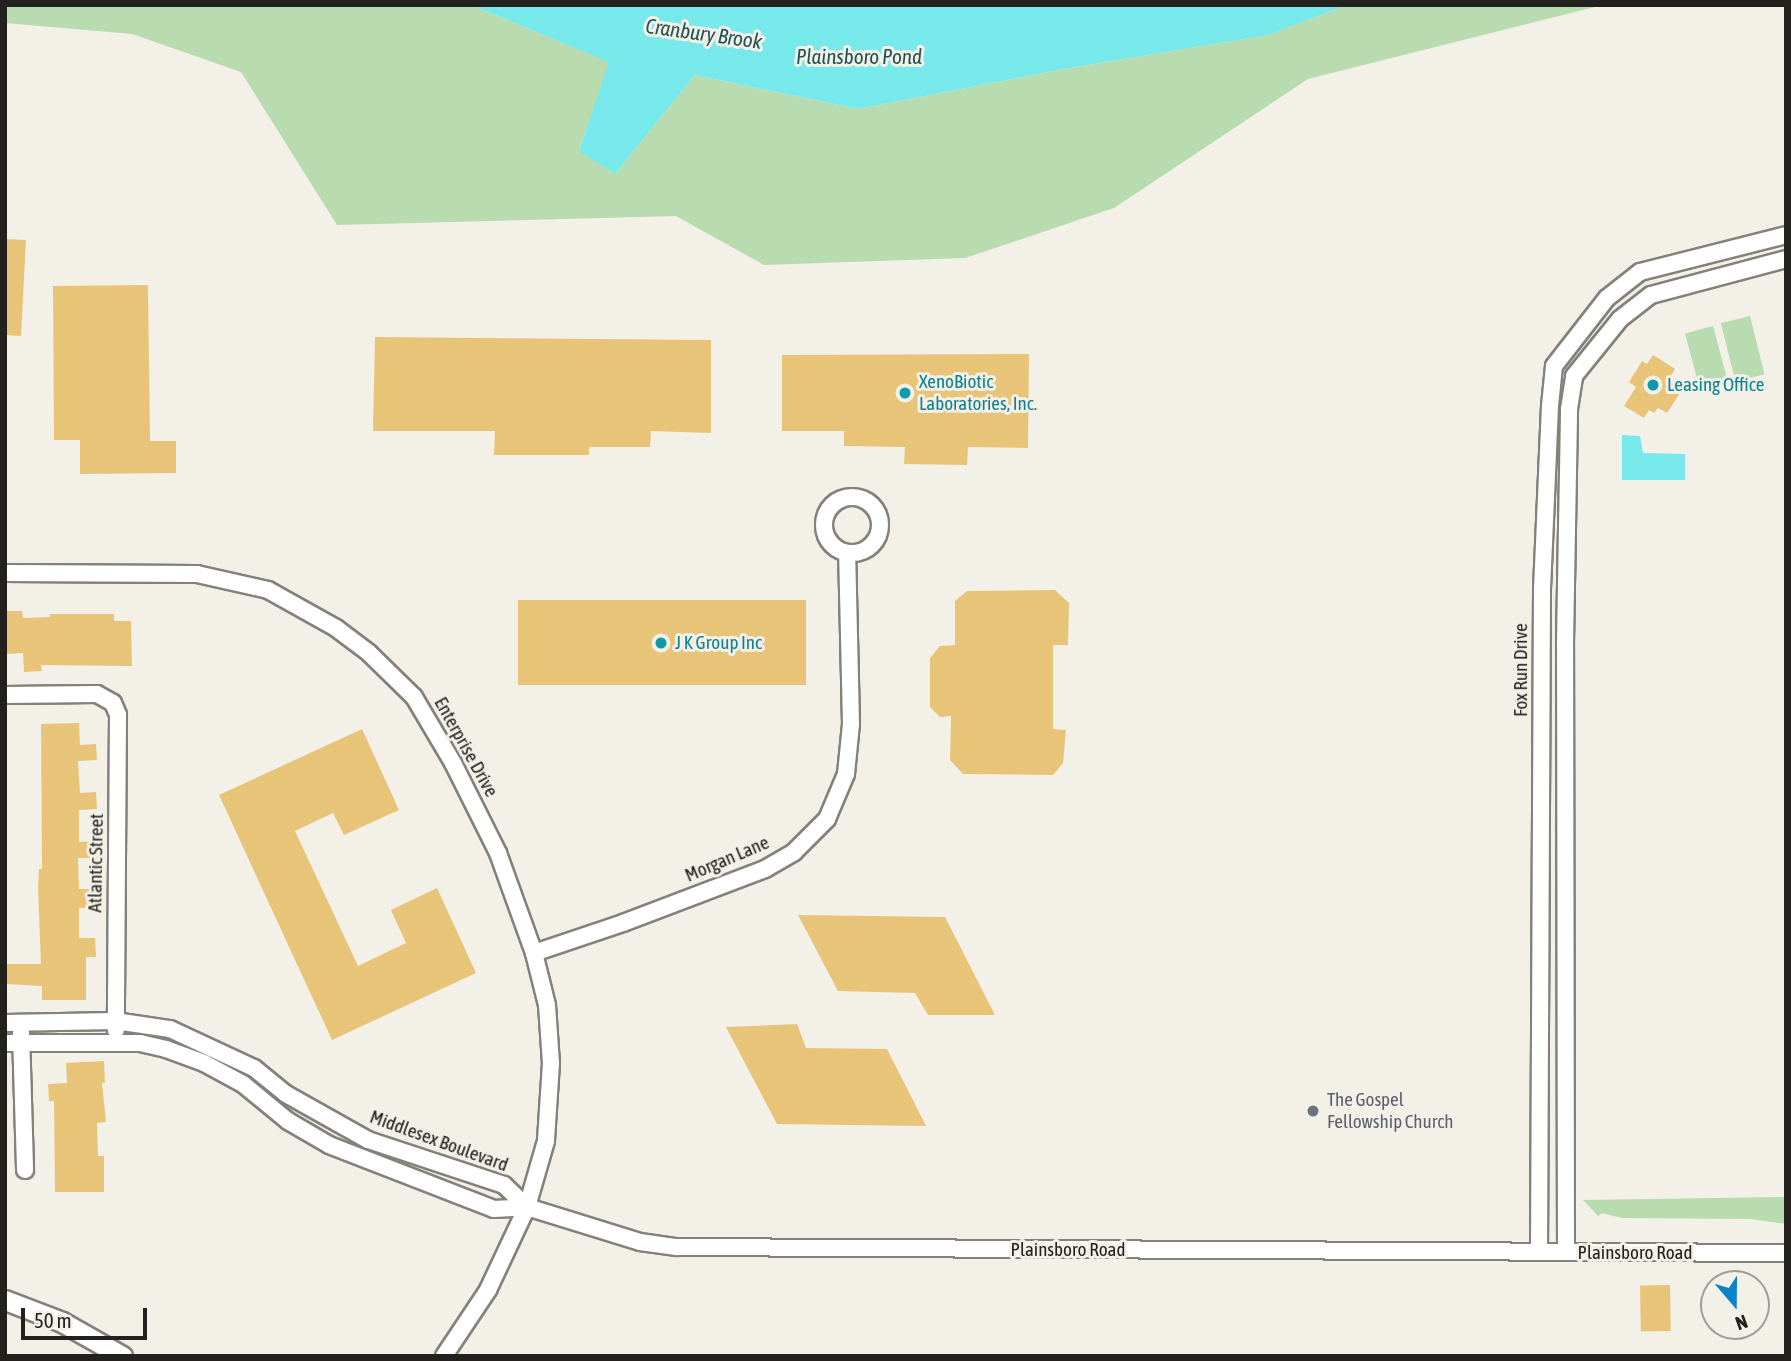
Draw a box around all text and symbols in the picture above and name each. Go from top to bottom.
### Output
water label: Cranbury Brook [644,12,764,54]
water label: Plainsboro Pond [796,43,922,69]
place label: XenoBiotic Laboratories, Inc. [919,371,1037,415]
place label: Leasing Office [1667,374,1764,396]
marker: Leasing Office [1645,377,1661,393]
marker: XenoBiotic Laboratories, Inc. [897,385,913,401]
street label: Fox Run Drive [1510,623,1532,717]
place label: J K Group Inc [675,632,762,654]
marker: J K Group Inc [653,635,669,651]
street label: Enterprise Drive [429,693,503,801]
street label: Atlantic Street [84,813,108,913]
street label: Morgan Lane [682,831,772,887]
place label: The Gospel Fellowship Church [1327,1089,1454,1133]
marker: The Gospel Fellowship Church [1305,1103,1321,1119]
street label: Middlesex Boulevard [367,1105,511,1177]
street label: Plainsboro Road [1011,1239,1125,1261]
street label: Plainsboro Road [1578,1242,1692,1264]
north arrow [1700,1270,1770,1340]
scale bar [24,1294,150,1338]
text: 50 m [34,1308,72,1332]
text: N [1732,1311,1751,1335]

